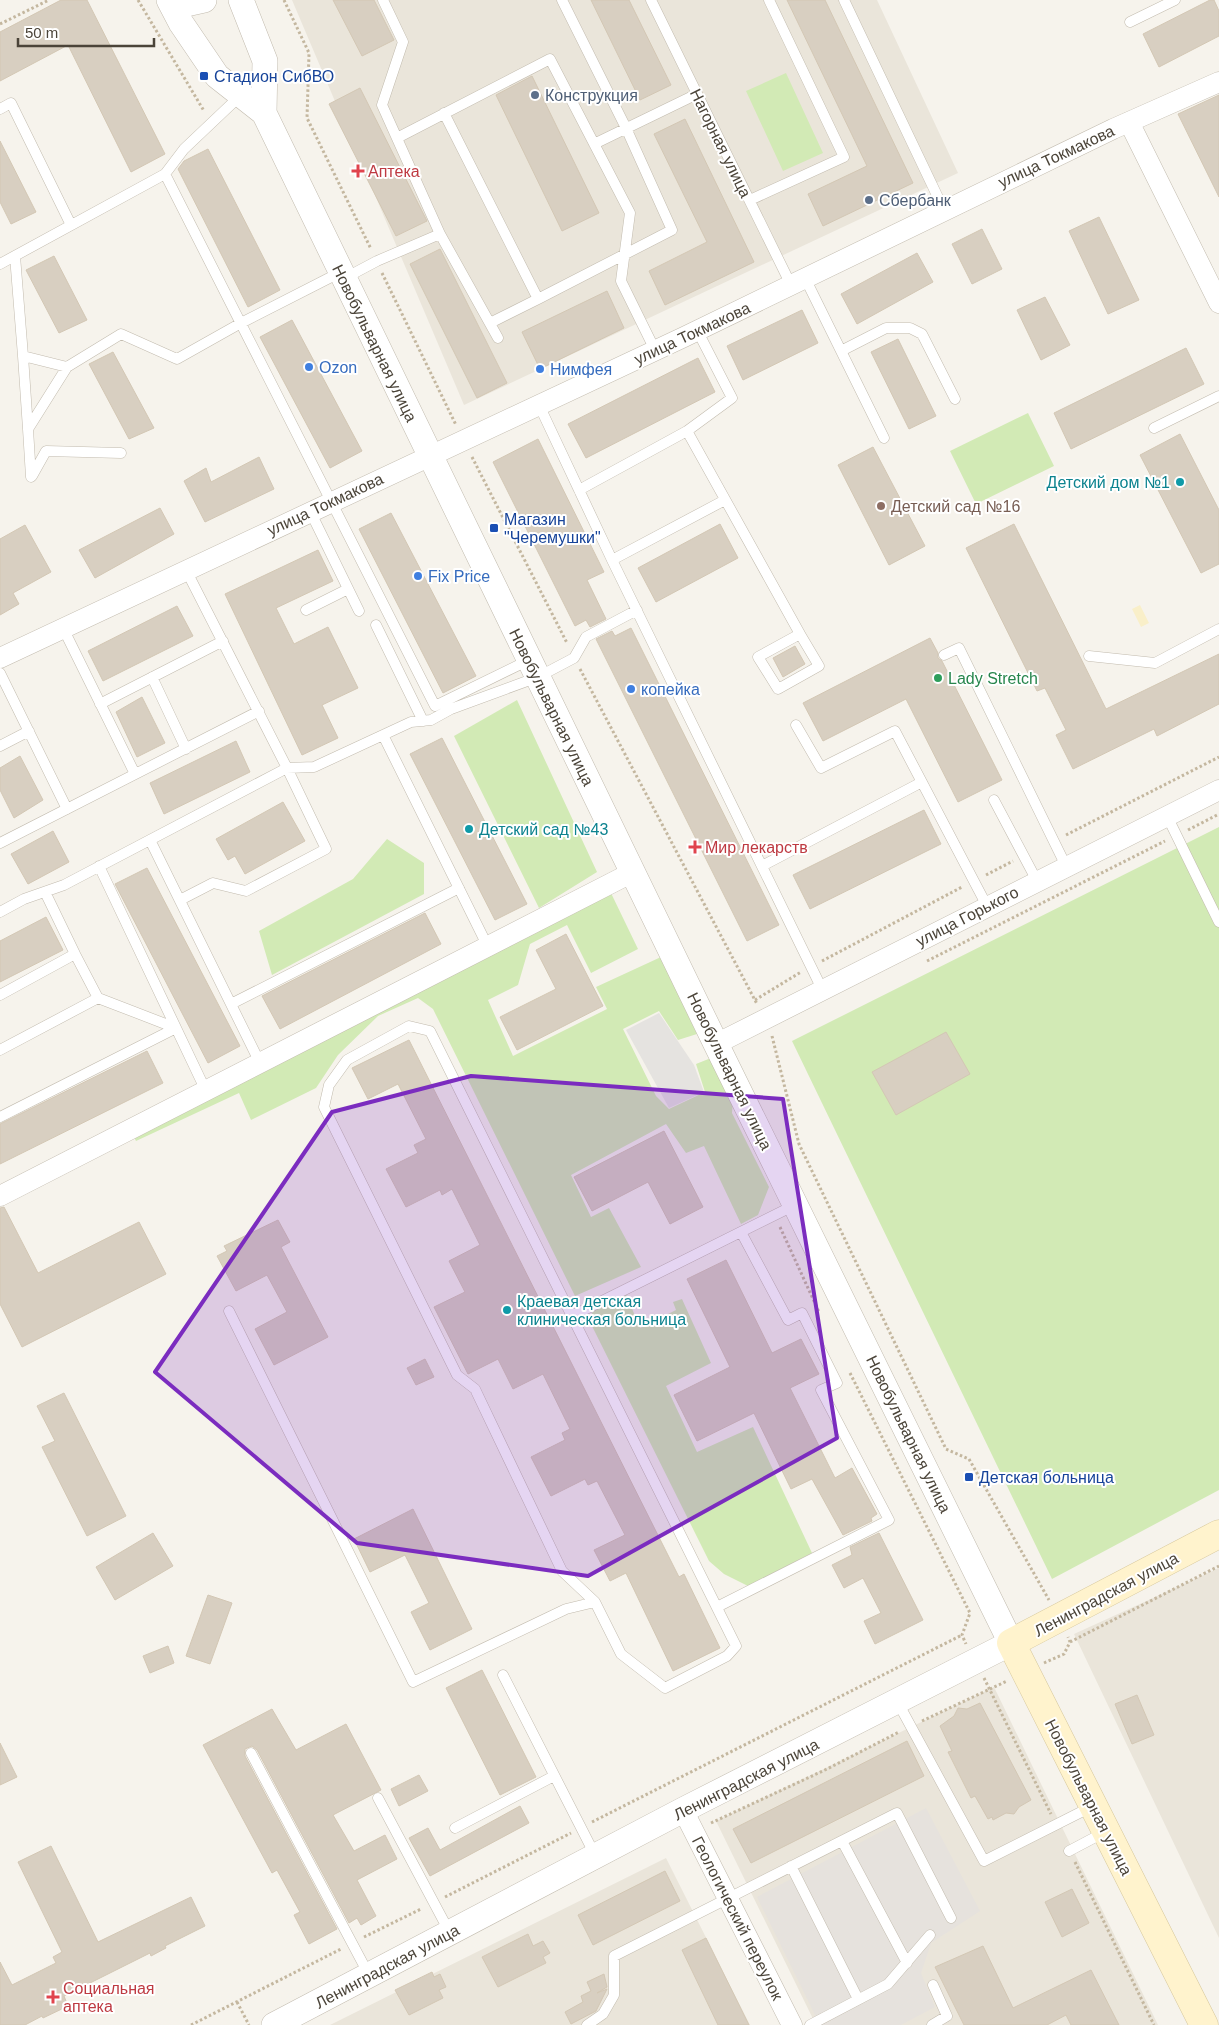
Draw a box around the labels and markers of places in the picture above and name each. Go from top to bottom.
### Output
place label: Стадион СибВО [214,68,334,85]
marker: Стадион СибВО [198,70,210,82]
place label: Конструкция [545,87,638,104]
marker: Конструкция [529,89,541,101]
place label: Аптека [368,163,420,180]
marker: Аптека [352,165,364,177]
place label: Сбербанк [879,192,952,209]
marker: Сбербанк [863,194,875,206]
place label: Ozon [319,359,357,376]
marker: Ozon [303,361,315,373]
place label: Нимфея [550,361,612,378]
marker: Нимфея [534,363,546,375]
place label: Детский дом №1 [1047,474,1170,491]
marker: Детский дом №1 [1174,476,1186,488]
place label: Детский сад №16 [891,498,1020,515]
marker: Детский сад №16 [875,500,887,512]
place label: Магазин "Черемушки" [504,511,601,546]
marker: Магазин "Черемушки" [488,522,500,534]
place label: Fix Price [428,568,490,585]
marker: Fix Price [412,570,424,582]
place label: Lady Stretch [948,670,1038,687]
marker: Lady Stretch [932,672,944,684]
place label: копейка [641,681,700,698]
marker: копейка [625,683,637,695]
place label: Детский сад №43 [479,821,608,838]
marker: Детский сад №43 [463,823,475,835]
place label: Мир лекарств [705,839,808,856]
marker: Мир лекарств [689,841,701,853]
place label: Краевая детская клиническая больница [517,1293,686,1328]
marker: Краевая детская клиническая больница [501,1304,513,1316]
place label: Детская больница [979,1469,1114,1486]
marker: Детская больница [963,1471,975,1483]
place label: Социальная аптека [63,1980,155,2015]
marker: Социальная аптека [47,1991,59,2003]

